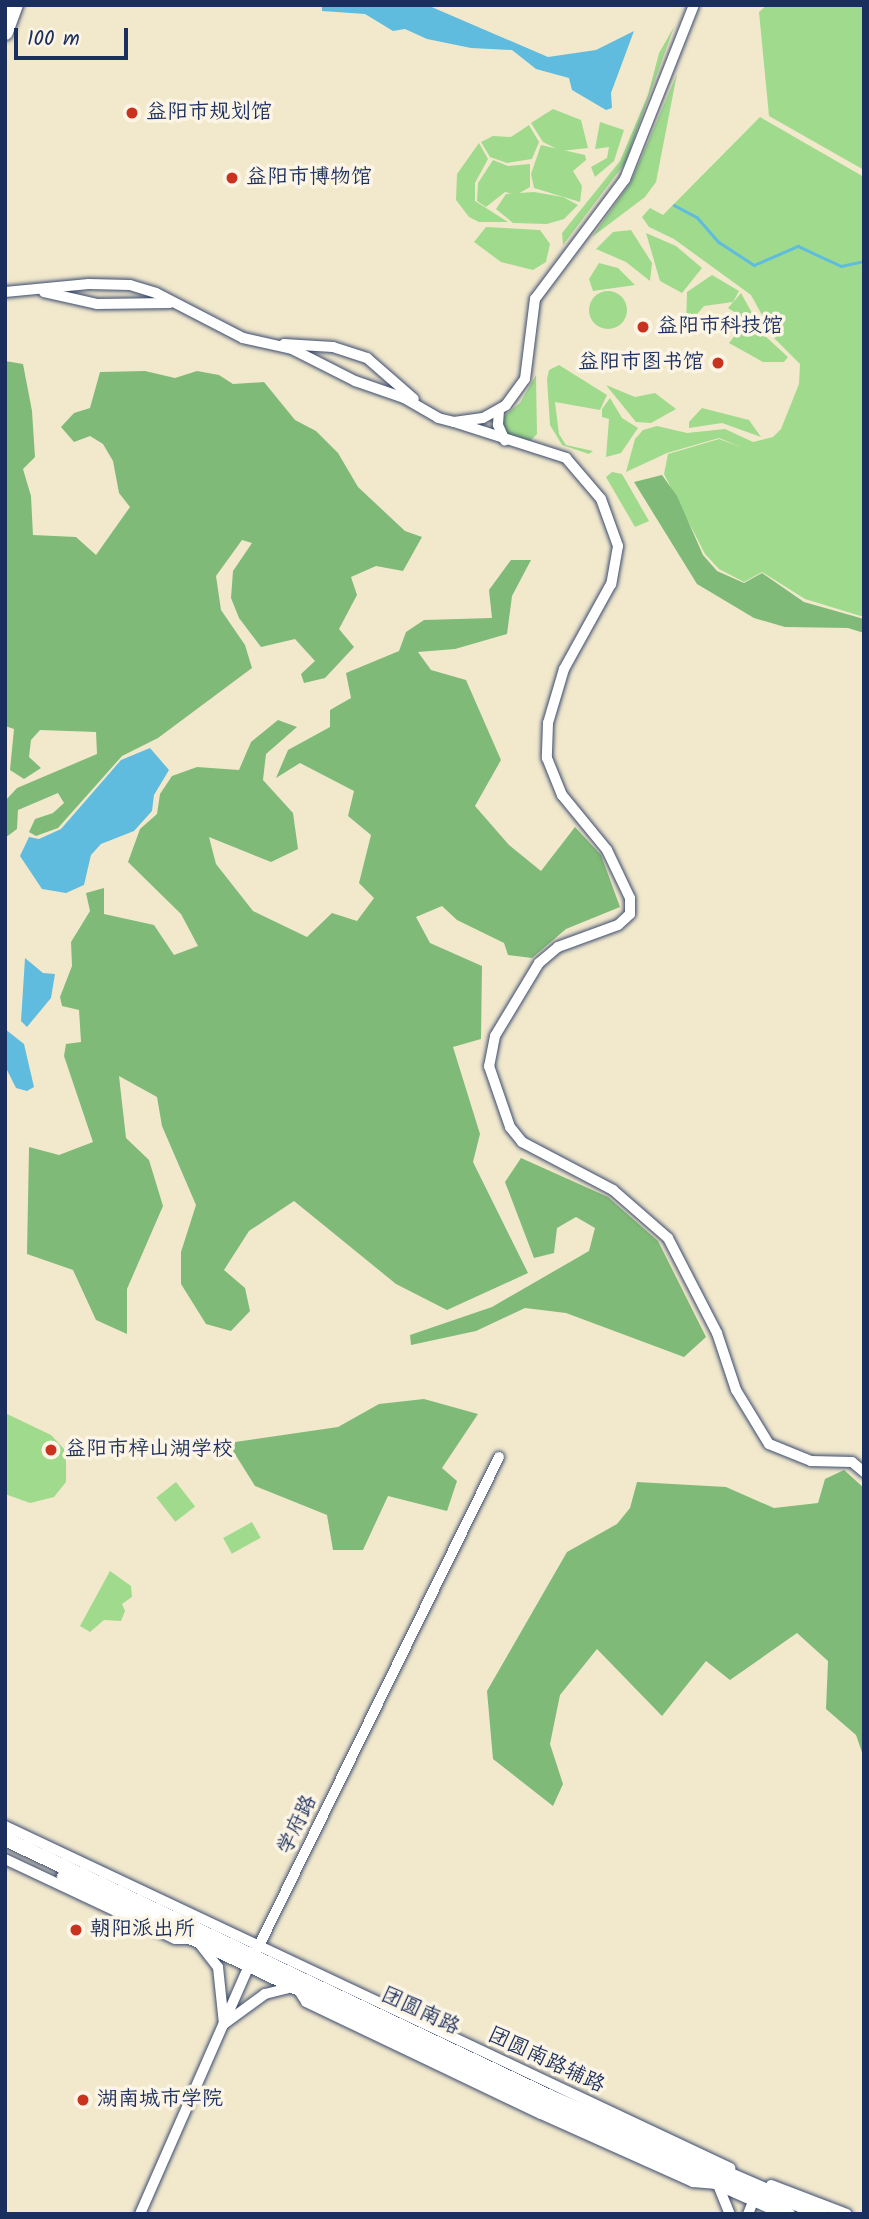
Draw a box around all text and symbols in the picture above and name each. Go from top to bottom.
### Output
scale bar [18,14,131,58]
text: 100 m [27,23,80,56]
place label: 益阳市规划馆 [146,100,272,126]
marker: 益阳市规划馆 [124,105,140,121]
place label: 益阳市博物馆 [246,165,372,191]
marker: 益阳市博物馆 [224,170,240,186]
place label: 益阳市科技馆 [657,314,783,340]
marker: 益阳市科技馆 [635,319,651,335]
place label: 益阳市图书馆 [578,350,704,376]
marker: 益阳市图书馆 [710,355,726,371]
place label: 益阳市梓山湖学校 [65,1437,233,1463]
marker: 益阳市梓山湖学校 [43,1442,59,1458]
street label: 学府路 [273,1791,323,1859]
place label: 朝阳派出所 [90,1917,195,1943]
marker: 朝阳派出所 [68,1922,84,1938]
street label: 团圆南路 [377,1983,463,2041]
street label: 团圆南路辅路 [484,2023,608,2099]
place label: 湖南城市学院 [97,2087,223,2113]
marker: 湖南城市学院 [75,2092,91,2108]

